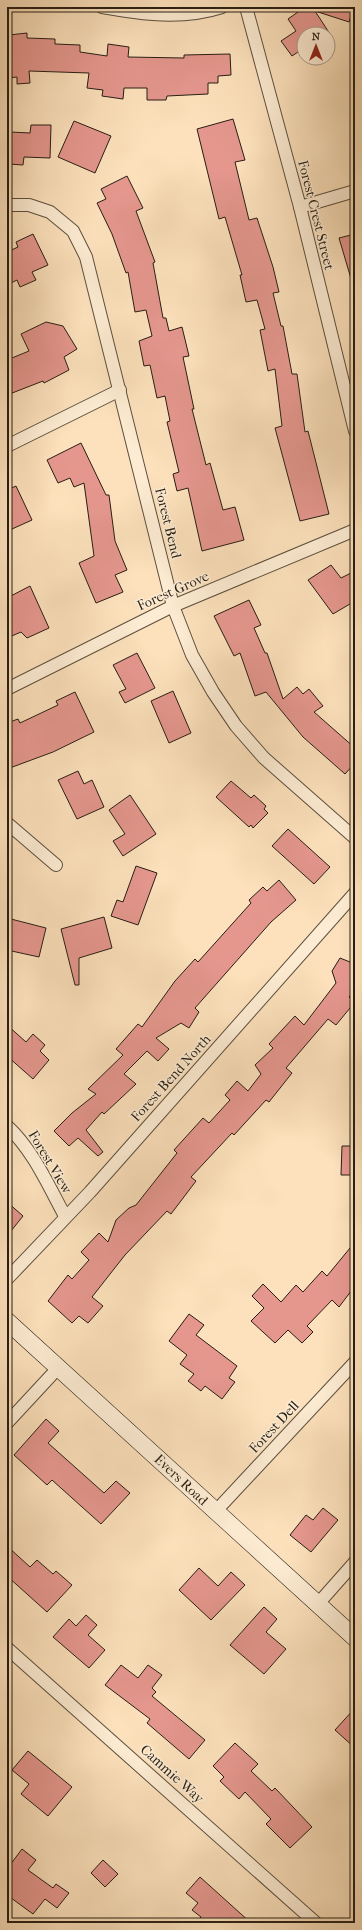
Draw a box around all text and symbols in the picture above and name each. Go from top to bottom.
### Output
north arrow [296,26,336,66]
text: N [312,30,321,43]
street label: Forest Crest Street [294,158,338,272]
street label: Forest Bend [151,486,185,560]
street label: Forest Grove [135,568,212,614]
street label: Forest Bend North [127,1031,215,1125]
street label: Forest View [24,1127,76,1197]
street label: Forest Dell [245,1397,303,1457]
street label: Evers Road [151,1451,212,1509]
street label: Cammie Way [137,1741,208,1807]

